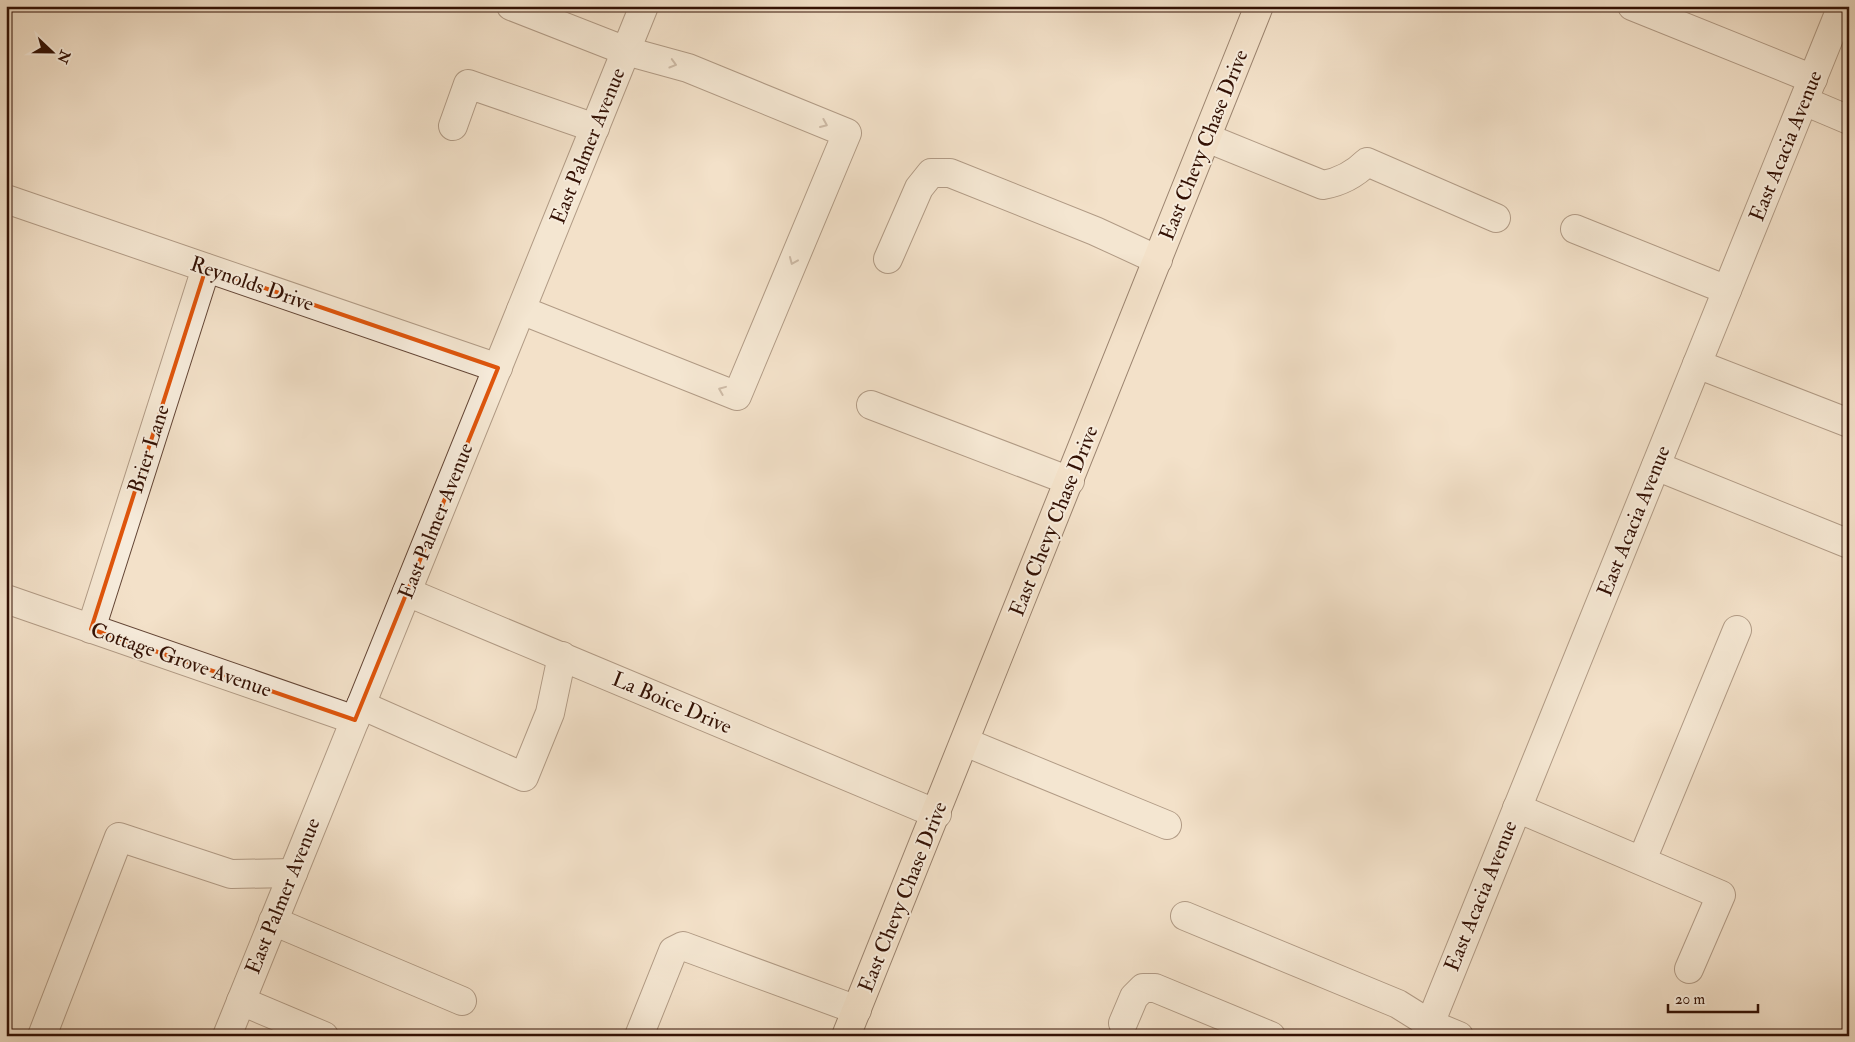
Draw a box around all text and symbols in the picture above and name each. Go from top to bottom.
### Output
north arrow [28,28,78,78]
street label: East Chevy Chase Drive [1153,45,1255,244]
text: N [53,47,74,66]
one-way arrow [669,59,677,69]
street label: East Palmer Avenue [544,64,632,228]
street label: East Acacia Avenue [1743,66,1829,225]
one-way arrow [819,118,828,128]
street label: Reynolds Drive [187,250,318,318]
one-way arrow [789,256,800,265]
one-way arrow [718,386,727,396]
street label: Brier Lane [122,401,176,497]
street label: East Chevy Chase Drive [1003,421,1105,620]
street label: East Palmer Avenue [392,439,480,603]
street label: East Acacia Avenue [1591,441,1677,600]
street label: Cottage Grove Avenue [87,616,275,704]
street label: La Boice Drive [608,666,736,740]
street label: East Chevy Chase Drive [852,797,954,996]
street label: East Palmer Avenue [239,814,327,978]
street label: East Acacia Avenue [1438,816,1524,975]
scale bar [1668,982,1758,1014]
text: 20 m [1675,990,1705,1009]

